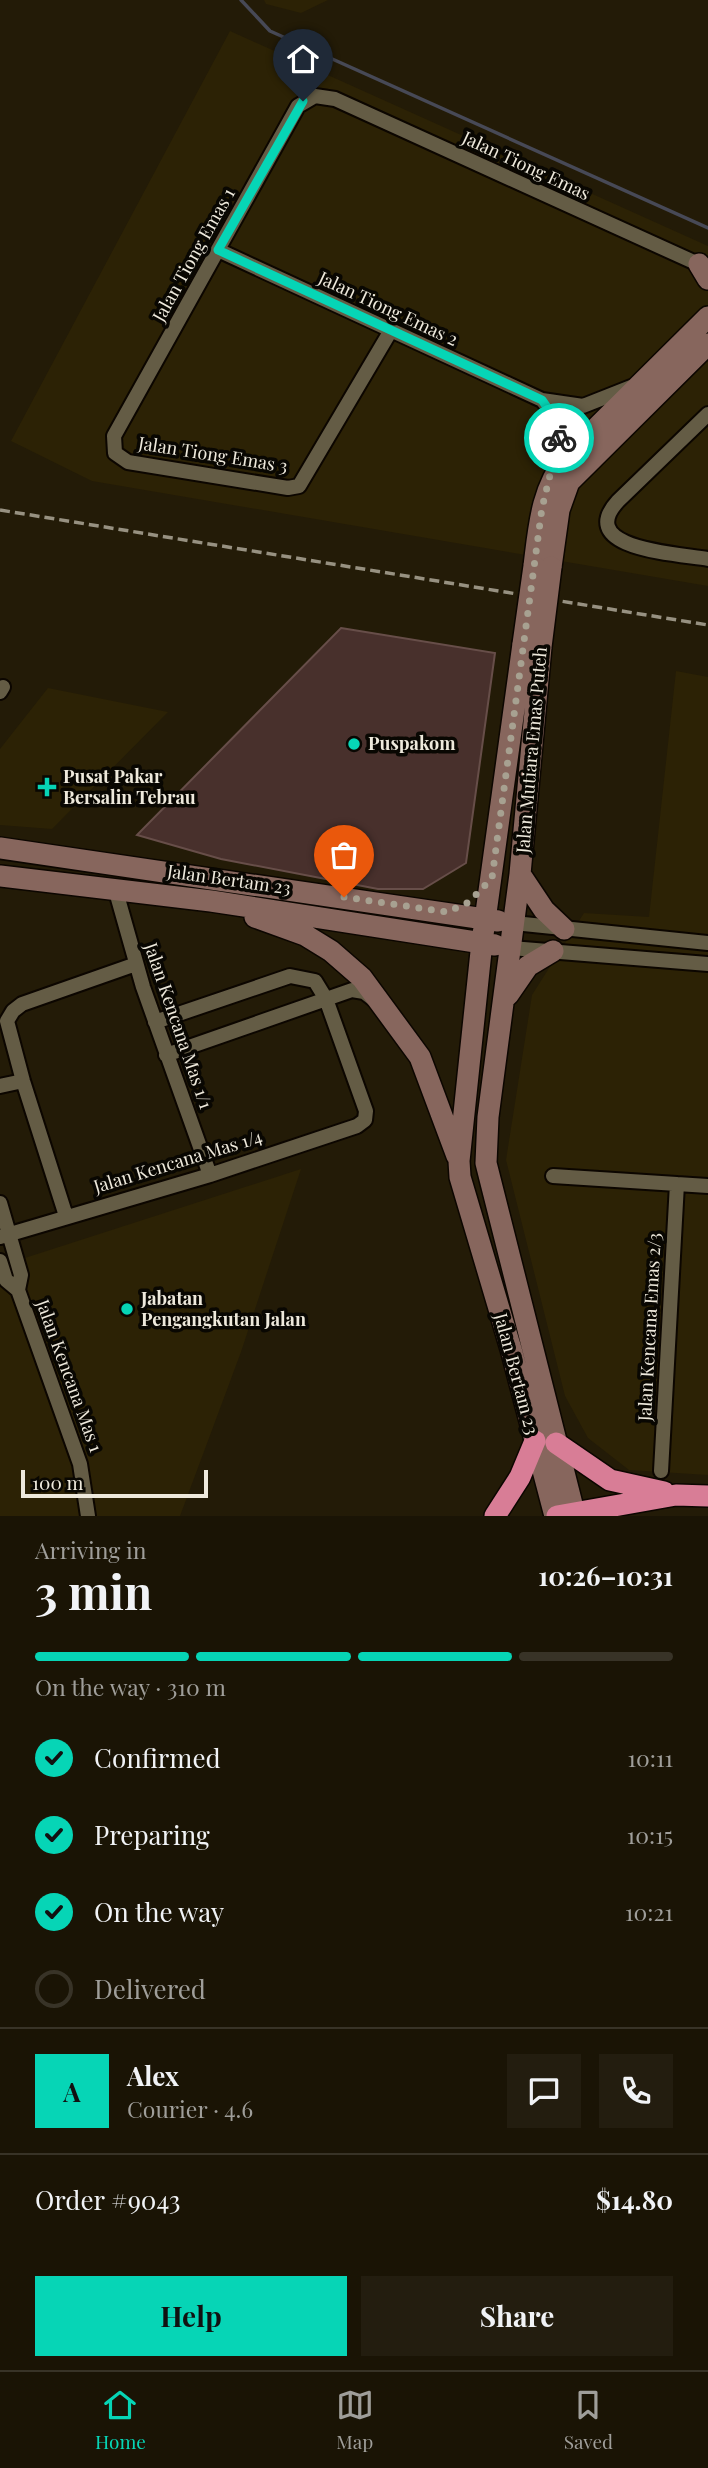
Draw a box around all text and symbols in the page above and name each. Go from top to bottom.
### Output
pin [273,29,333,101]
icon: home [284,40,322,78]
street label: Jalan Tiong Emas [458,125,594,205]
street label: Jalan Tiong Emas 1 [146,183,240,327]
street label: Jalan Tiong Emas 2 [314,265,462,351]
courier [524,403,594,473]
icon: bike [540,419,578,457]
street label: Jalan Tiong Emas 3 [136,430,289,478]
street label: Jalan Mutiara Emas Puteh [510,645,552,855]
place label: Puspakom [368,731,456,755]
marker: Puspakom [346,736,362,752]
place label: Pusat Pakar Bersalin Tebrau [63,764,196,809]
marker: Pusat Pakar Bersalin Tebrau [37,777,57,797]
pin [314,825,374,897]
icon: bag [325,836,363,874]
street label: Jalan Bertam 23 [165,858,293,900]
street label: Jalan Kencana Mas 1/1 [139,938,219,1112]
street label: Jalan Kencana Mas 1/4 [89,1124,265,1198]
street label: Jalan Kencana Emas 2/3 [632,1232,666,1423]
place label: Jabatan Pengangkutan Jalan [140,1286,306,1331]
street label: Jalan Kencana Mas 1 [31,1295,109,1456]
marker: Jabatan Pengangkutan Jalan [119,1301,135,1317]
street label: Jalan Bertam 23 [489,1309,545,1437]
scale bar [21,1467,208,1499]
text: 100 m [32,1469,83,1495]
text: Arriving in [35,1534,147,1565]
text: 10:26–10:31 [538,1558,673,1593]
text: 3 min [35,1560,152,1622]
text: On the way · 310 m [35,1671,226,1702]
icon: check [35,1739,73,1777]
text: Confirmed [94,1740,221,1775]
text: 10:11 [628,1742,673,1773]
icon: check [35,1816,73,1854]
text: Preparing [94,1817,210,1852]
text: 10:15 [627,1819,673,1850]
icon: check [35,1893,73,1931]
text: On the way [94,1894,224,1929]
text: 10:21 [625,1896,673,1927]
text: Delivered [94,1971,206,2006]
button: chat [507,2054,581,2128]
button: phone [599,2054,673,2128]
text: Alex [127,2058,179,2093]
text: A [63,2074,81,2109]
text: Courier · 4.6 [127,2093,253,2124]
text: Order #9043 [35,2182,181,2217]
text: $14.80 [596,2182,673,2217]
button: Help [35,2276,347,2356]
button: Share [361,2276,673,2356]
tab: Home [95,2386,146,2454]
tab: Map [336,2386,374,2454]
tab: Saved [564,2386,613,2454]

